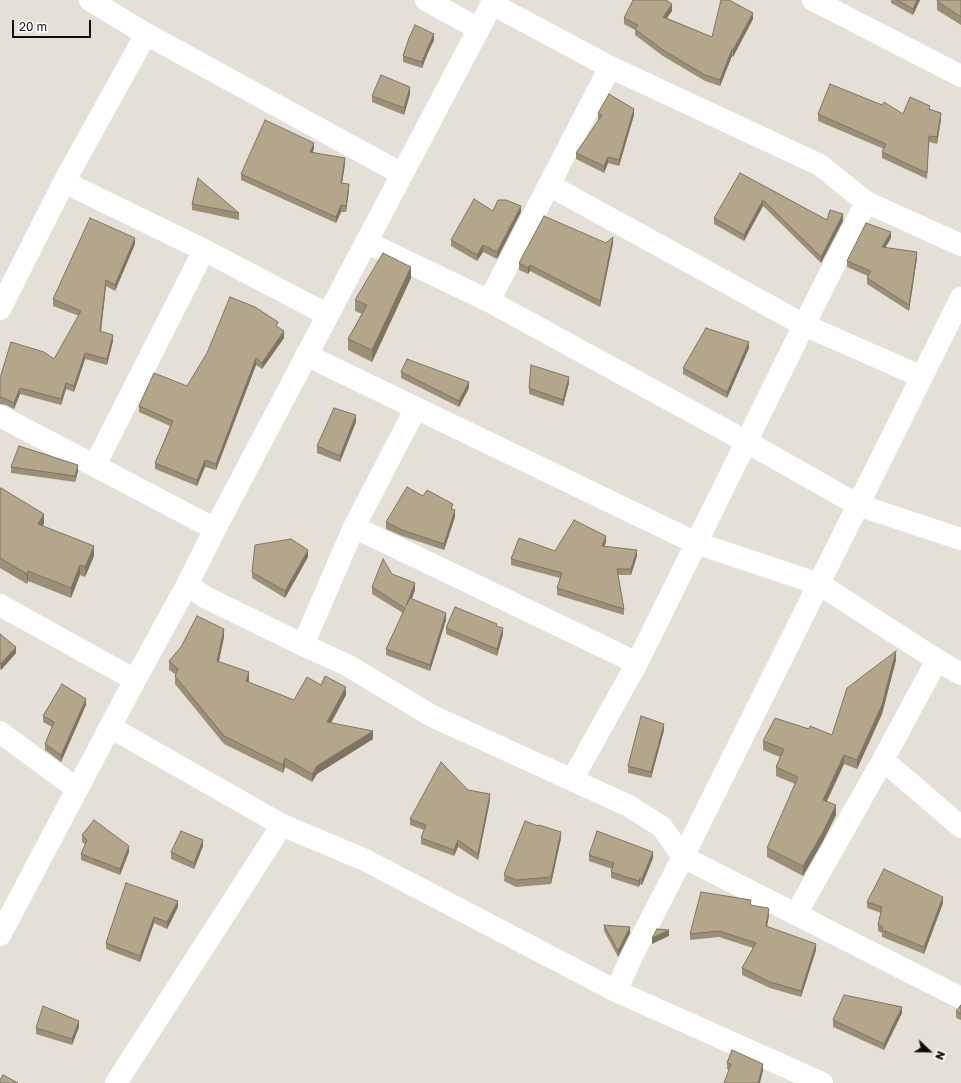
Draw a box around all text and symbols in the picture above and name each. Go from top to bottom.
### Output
scale bar [14,12,93,38]
text: 20 m [19,19,47,34]
north arrow [909,1031,949,1071]
text: N [933,1049,948,1062]

